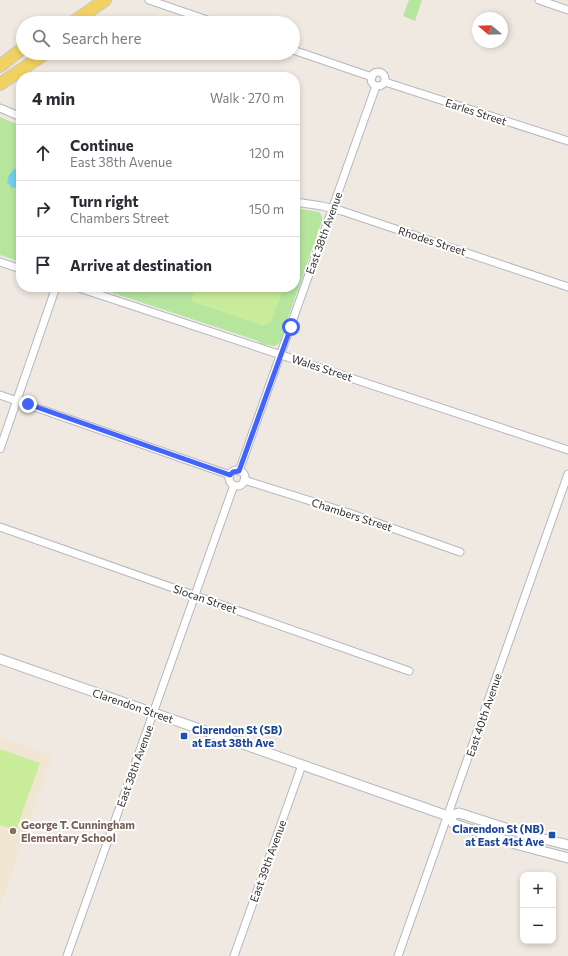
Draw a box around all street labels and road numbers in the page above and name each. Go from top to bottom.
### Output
street label: Earles Street [444,96,509,128]
street label: East 38th Avenue [303,190,344,276]
street label: Rhodes Street [397,223,468,258]
street label: Wales Street [290,352,355,384]
street label: Chambers Street [310,495,395,534]
street label: Slocan Street [172,582,239,616]
street label: East 40th Avenue [463,671,504,758]
street label: Clarendon Street [91,686,176,726]
street label: East 38th Avenue [114,723,155,809]
street label: East 39th Avenue [247,818,288,904]

